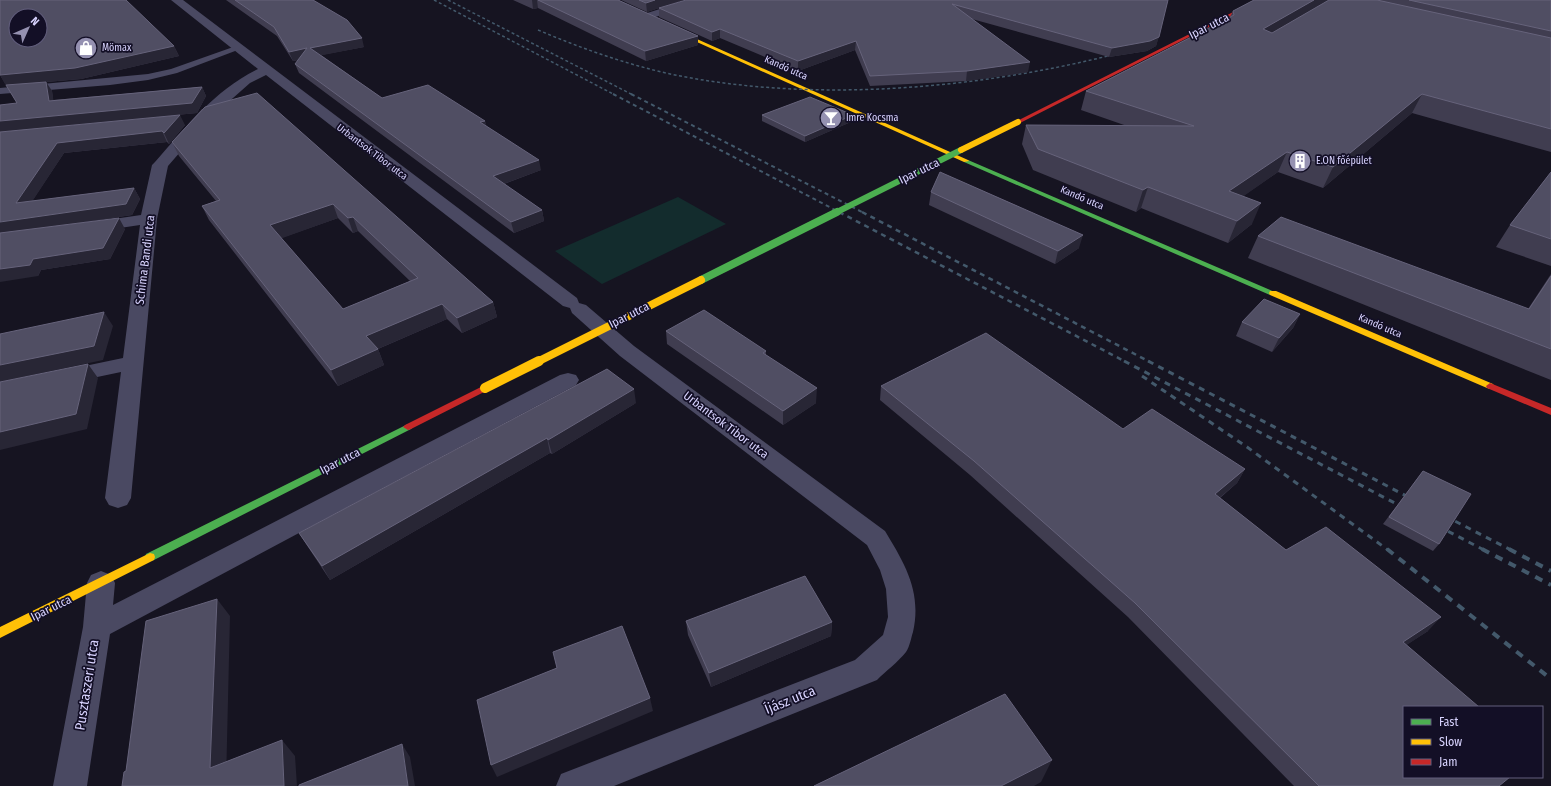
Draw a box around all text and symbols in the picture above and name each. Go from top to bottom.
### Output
north arrow [8,8,48,48]
street label: Ipar utca [1187,10,1232,42]
text: N [28,14,42,28]
shop icon: Mömax [73,35,99,61]
place label: Mömax [102,42,132,54]
street label: Kandó utca [763,53,809,83]
bar icon: Imre Kocsma [818,105,844,131]
place label: Imre Kocsma [846,112,898,124]
street label: Urbantsok Tibor utca [334,121,410,183]
building icon: E.ON főépület [1287,148,1313,174]
place label: E.ON főépület [1316,154,1373,167]
street label: Ipar utca [897,155,942,187]
street label: Kandó utca [1059,184,1106,213]
street label: Schima Bandi utca [133,214,157,306]
street label: Ipar utca [607,299,652,331]
street label: Kandó utca [1357,312,1404,341]
street label: Urbantsok Tibor utca [681,389,771,462]
street label: Ipar utca [318,445,363,477]
street label: Ipar utca [29,592,74,624]
street label: Pusztaszeri utca [71,638,103,732]
street label: Íjász utca [762,681,818,718]
legend [1403,706,1543,778]
text: Fast [1439,715,1458,729]
text: Slow [1439,735,1462,749]
text: Jam [1439,755,1457,769]

